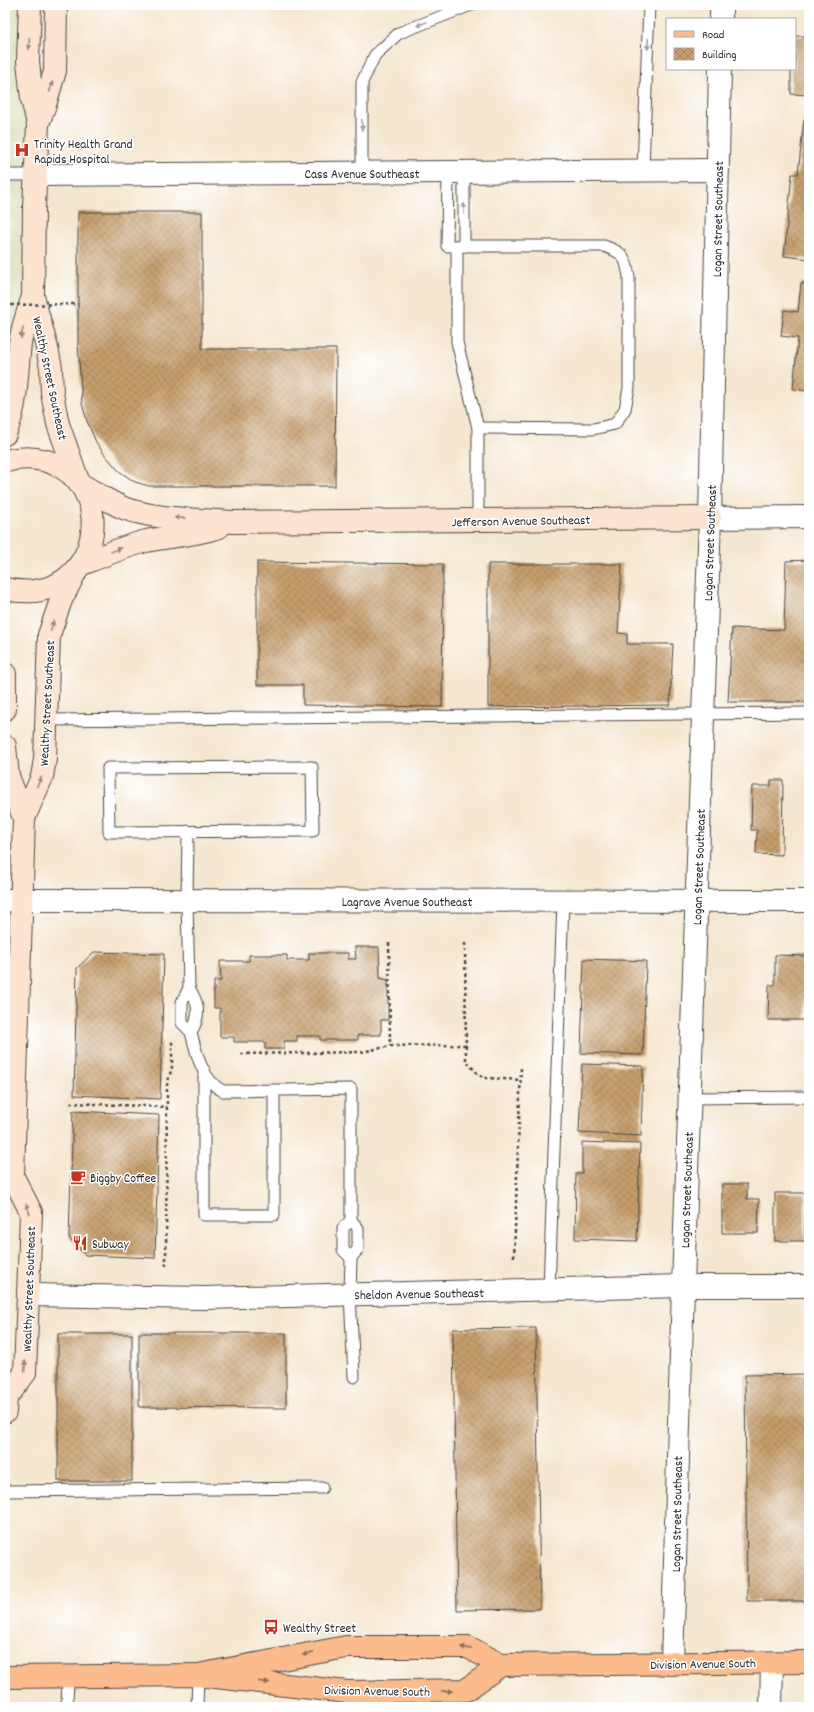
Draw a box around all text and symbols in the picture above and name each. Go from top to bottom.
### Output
legend [666,18,796,70]
one-way arrow [416,21,427,27]
text: Road [702,27,724,44]
one-way arrow [26,38,32,51]
one-way arrow [644,38,651,50]
text: Building [702,47,737,64]
one-way arrow [48,81,54,93]
one-way arrow [359,119,365,132]
place label: Trinity Health Grand Rapids Hospital [34,136,133,170]
hospital icon: Trinity Health Grand Rapids Hospital [13,141,31,159]
street label: Logan Street Southeast [709,160,730,277]
street label: Cass Avenue Southeast [305,166,420,185]
one-way arrow [461,202,467,215]
street label: Wealthy Street Southeast [26,315,71,442]
one-way arrow [19,327,25,339]
street label: Logan Street Southeast [700,484,723,602]
street label: Jefferson Avenue Southeast [452,512,591,533]
one-way arrow [174,514,186,521]
one-way arrow [110,547,121,553]
one-way arrow [49,619,55,631]
street label: Wealthy Street Southeast [36,640,61,766]
one-way arrow [36,777,43,788]
street label: Logan Street Southeast [689,808,712,926]
street label: Lagrave Avenue Southeast [342,894,473,913]
street label: Logan Street Southeast [677,1131,700,1249]
cafe icon: Biggby Coffee [69,1168,87,1186]
place label: Biggby Coffee [90,1170,157,1189]
one-way arrow [25,1202,31,1214]
street label: Wealthy Street Southeast [19,1226,42,1352]
restaurant icon: Subway [71,1234,89,1252]
place label: Subway [92,1236,129,1255]
street label: Sheldon Avenue Southeast [354,1285,484,1306]
one-way arrow [22,1360,29,1372]
street label: Logan Street Southeast [668,1455,689,1572]
bus stop icon: Wealthy Street [262,1618,280,1636]
place label: Wealthy Street [283,1620,356,1639]
one-way arrow [460,1645,472,1651]
one-way arrow [302,1651,314,1657]
street label: Division Avenue South [650,1655,756,1676]
one-way arrow [258,1679,270,1686]
street label: Division Avenue South [324,1682,430,1703]
one-way arrow [441,1687,453,1694]

